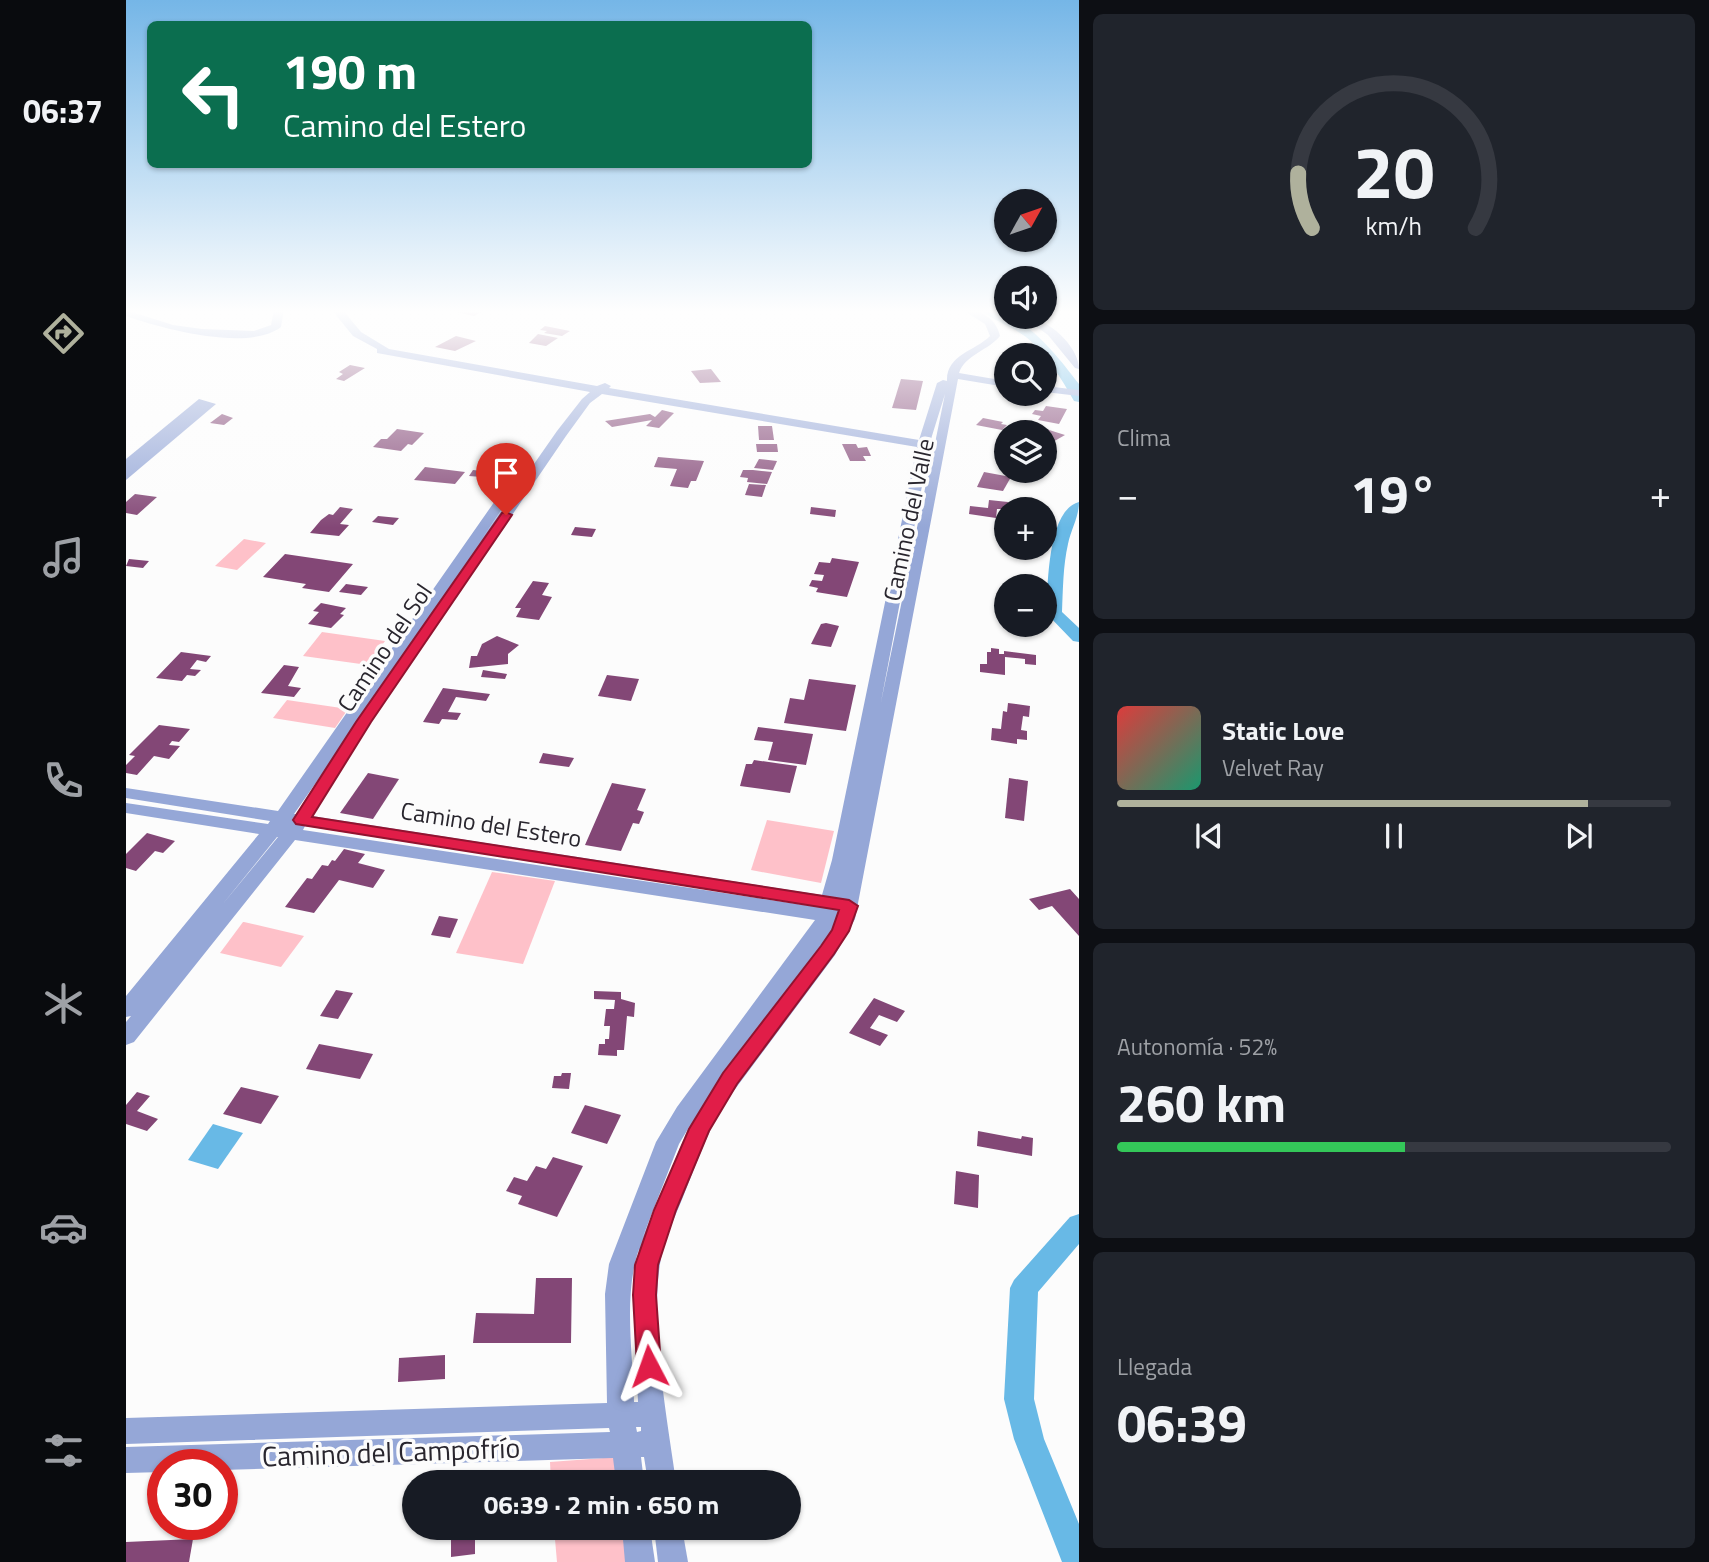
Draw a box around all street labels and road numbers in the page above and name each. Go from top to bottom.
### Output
street label: Camino del Valle [873,435,943,604]
street label: Camino del Sol [328,576,441,719]
street label: Camino del Estero [398,792,584,856]
street label: Camino del Campofrío [261,1426,521,1477]

